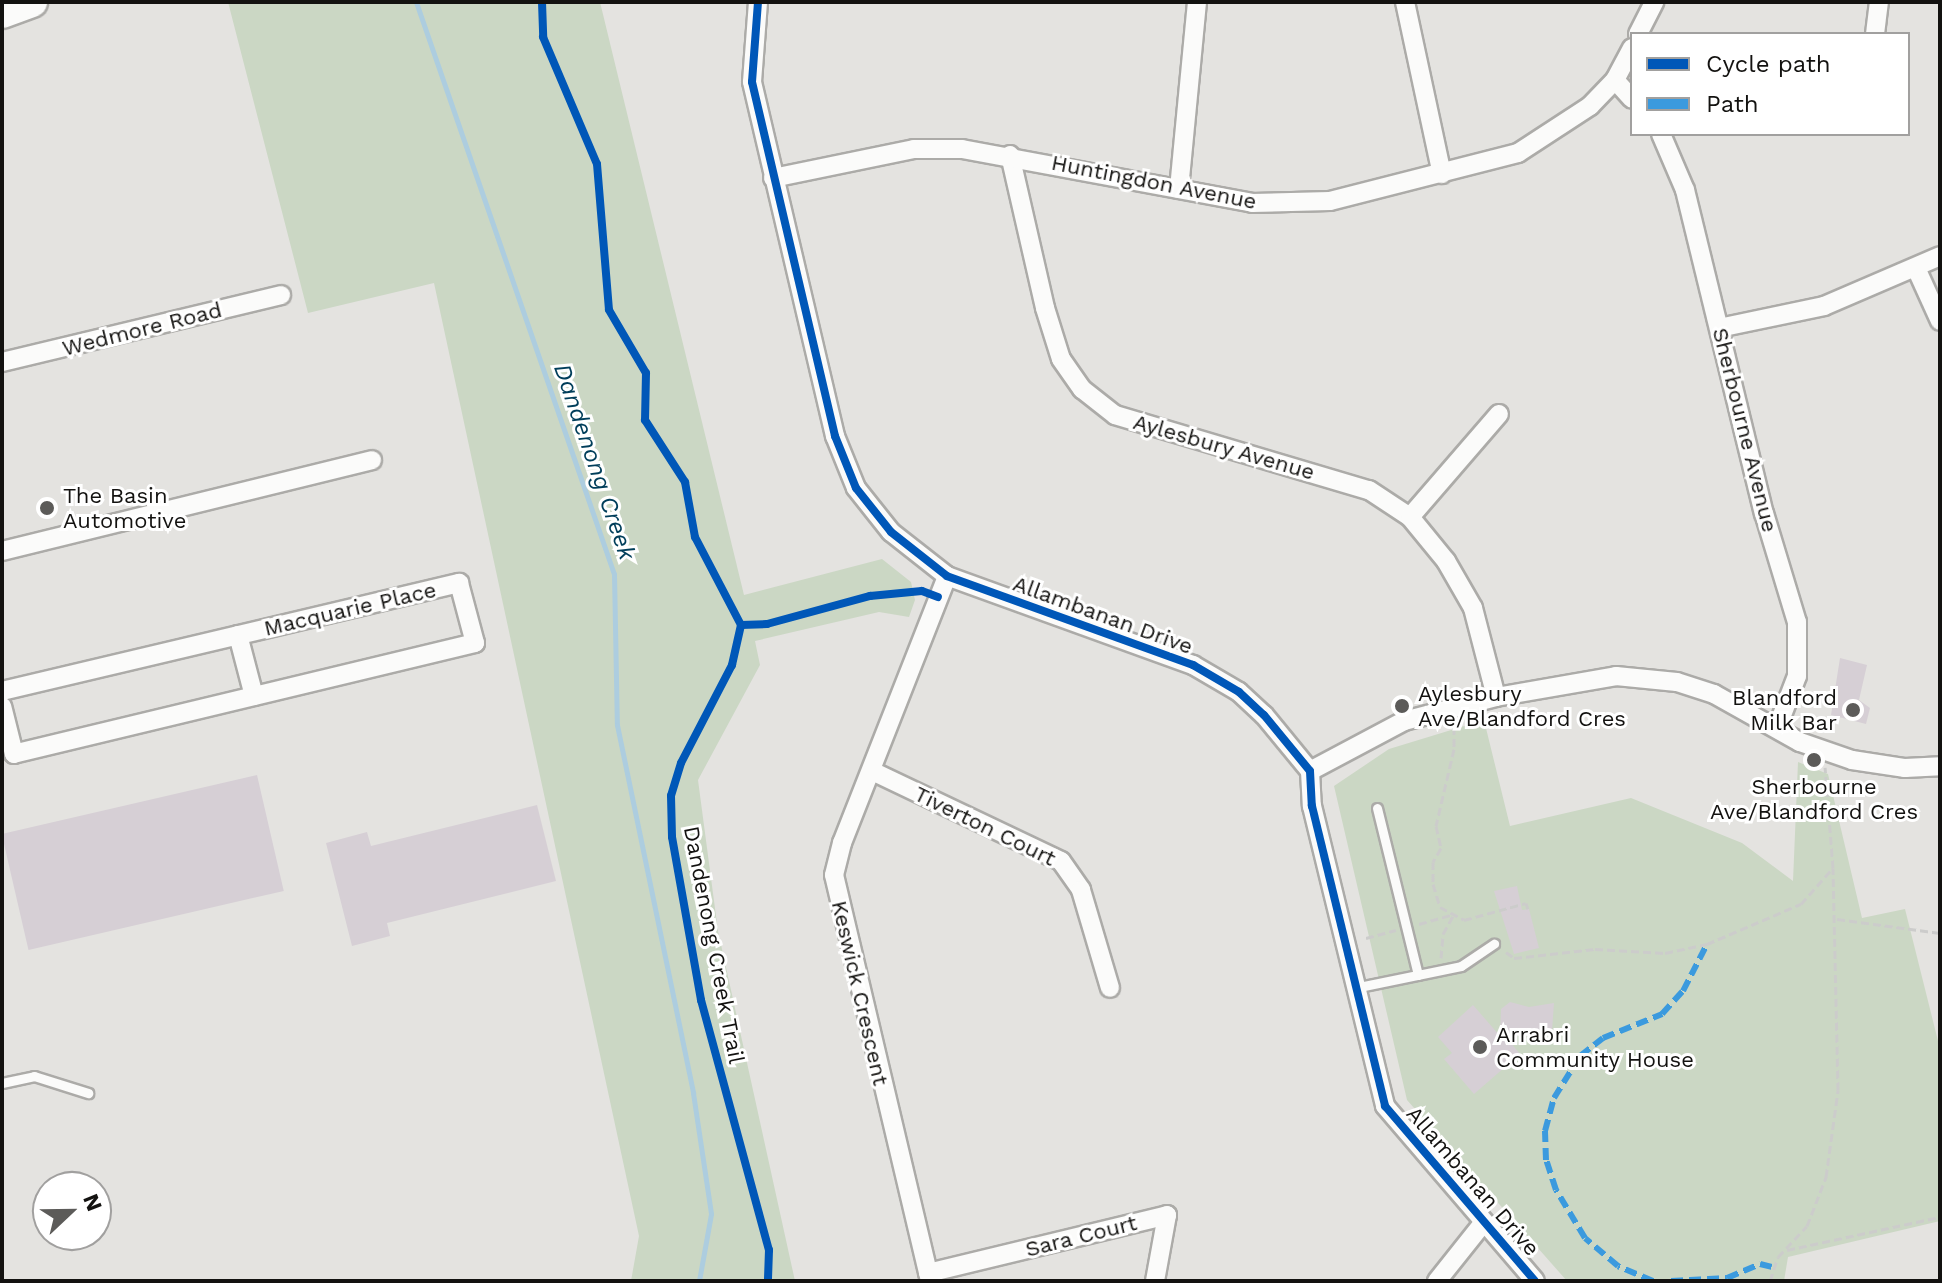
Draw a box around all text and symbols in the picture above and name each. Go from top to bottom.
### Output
legend [1630,32,1910,136]
text: Cycle path [1706,50,1831,78]
text: Path [1706,90,1759,118]
street label: Huntingdon Avenue [1049,149,1259,215]
street label: Wedmore Road [59,296,225,362]
street label: Sherbourne Avenue [1707,325,1783,535]
water label: Dandenong Creek [547,360,641,564]
street label: Aylesbury Avenue [1130,408,1318,486]
place label: The Basin Automotive [63,482,186,534]
marker: The Basin Automotive [38,499,56,517]
street label: Allambanan Drive [1009,570,1197,660]
street label: Macquarie Place [261,576,439,642]
place label: Aylesbury Ave/Blandford Cres [1418,680,1626,732]
place label: Blandford Milk Bar [1732,684,1837,736]
marker: Aylesbury Ave/Blandford Cres [1393,697,1411,715]
marker: Blandford Milk Bar [1844,701,1862,719]
marker: Sherbourne Ave/Blandford Cres [1805,751,1823,769]
place label: Sherbourne Ave/Blandford Cres [1710,773,1918,824]
street label: Tiverton Court [910,780,1060,872]
street label: Dandenong Creek Trail [678,823,750,1067]
street label: Keswick Crescent [826,898,894,1088]
place label: Arrabri Community House [1496,1021,1694,1072]
marker: Arrabri Community House [1471,1038,1489,1056]
street label: Allambanan Drive [1401,1101,1545,1261]
north arrow [32,1171,112,1251]
text: N [78,1190,108,1215]
street label: Sara Court [1022,1209,1140,1263]

